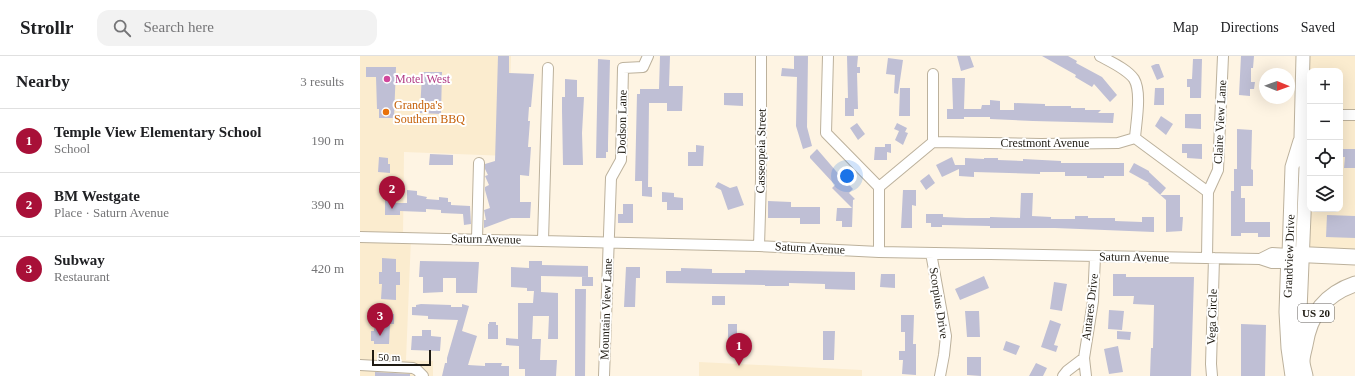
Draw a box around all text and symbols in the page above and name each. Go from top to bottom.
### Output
search box [97,10,377,46]
text: Strollr [20,17,73,38]
icon: search [111,17,133,39]
text: Search here [143,19,214,35]
text: Map [1173,20,1198,35]
text: Directions [1220,20,1279,35]
text: Saved [1301,20,1335,35]
north arrow [1259,68,1295,104]
map controls [1307,68,1343,212]
button: + [1307,68,1343,104]
text: Nearby [16,72,70,91]
place label: Motel West [395,72,451,86]
text: 3 results [300,74,344,89]
marker: Motel West [382,74,392,84]
street label: Claire View Lane [1211,80,1229,164]
street label: Dodson Lane [614,90,630,154]
place label: Grandpa's Southern BBQ [394,98,465,126]
button: − [1307,104,1343,140]
marker: Grandpa's Southern BBQ [381,107,391,117]
street label: Casseopeia Street [753,108,769,194]
text: Temple View Elementary School [54,124,261,140]
text: 1 [26,133,32,148]
text: 190 m [311,133,344,148]
street label: Crestmont Avenue [1001,136,1089,150]
button: locate [1307,140,1343,176]
text: School [54,141,90,156]
your location [837,166,857,186]
pin: 2 [379,176,405,209]
button: layers [1307,176,1343,212]
text: BM Westgate [54,188,140,204]
text: 2 [26,197,32,212]
text: 390 m [311,197,344,212]
text: Place · Saturn Avenue [54,205,169,220]
street label: Grandview Drive [1281,214,1297,298]
street label: Saturn Avenue [451,231,521,247]
street label: Saturn Avenue [775,239,845,257]
street label: Saturn Avenue [1099,249,1169,265]
text: Subway [54,252,105,268]
street label: Mountain View Lane [597,258,615,360]
text: 3 [26,261,32,276]
text: 420 m [311,261,344,276]
street label: Scorpius Drive [926,266,952,340]
text: Restaurant [54,269,110,284]
street label: Antares Drive [1079,273,1101,341]
street label: Vega Circle [1204,289,1220,345]
pin: 3 [367,303,393,336]
road number: US 20 [1298,304,1334,322]
pin: 1 [726,333,752,366]
scale bar [372,348,431,367]
text: 50 m [378,351,400,363]

